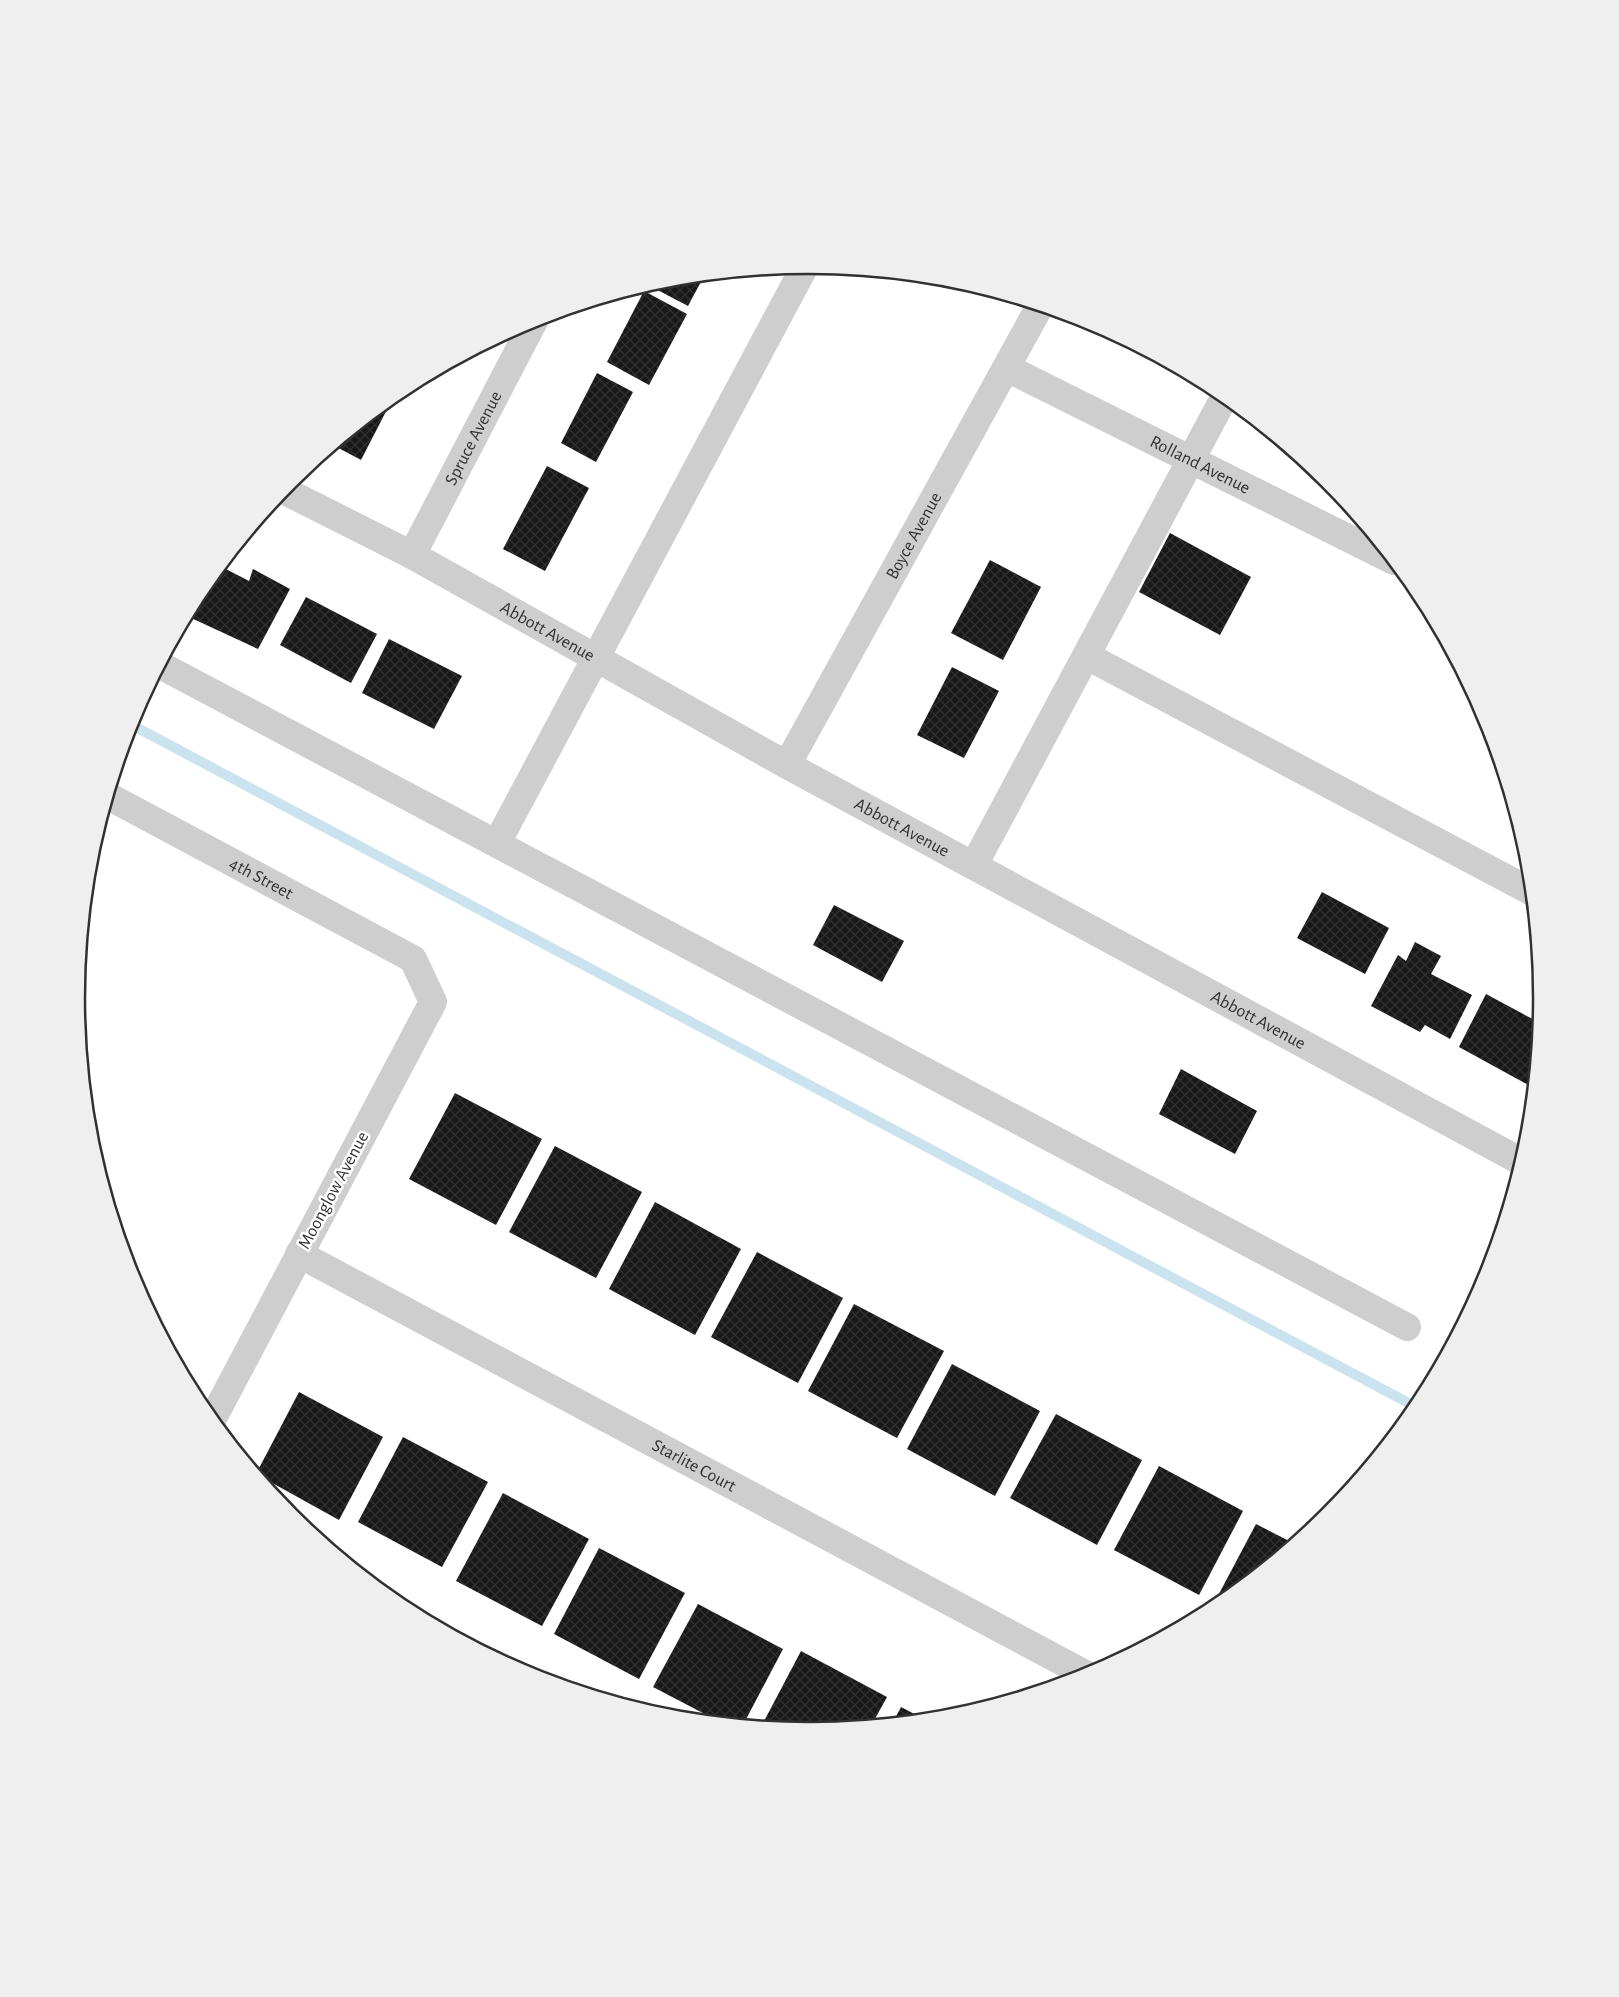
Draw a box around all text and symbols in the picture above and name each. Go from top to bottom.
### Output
street label: Spruce Avenue [442,388,506,488]
street label: Rolland Avenue [1147,433,1253,498]
street label: Boyce Avenue [883,490,945,583]
street label: Abbott Avenue [497,598,597,665]
street label: Abbott Avenue [851,795,952,861]
street label: 4th Street [226,855,296,903]
street label: Abbott Avenue [1208,988,1308,1053]
street label: Moonglow Avenue [295,1129,372,1252]
street label: Starlite Court [649,1436,739,1496]

